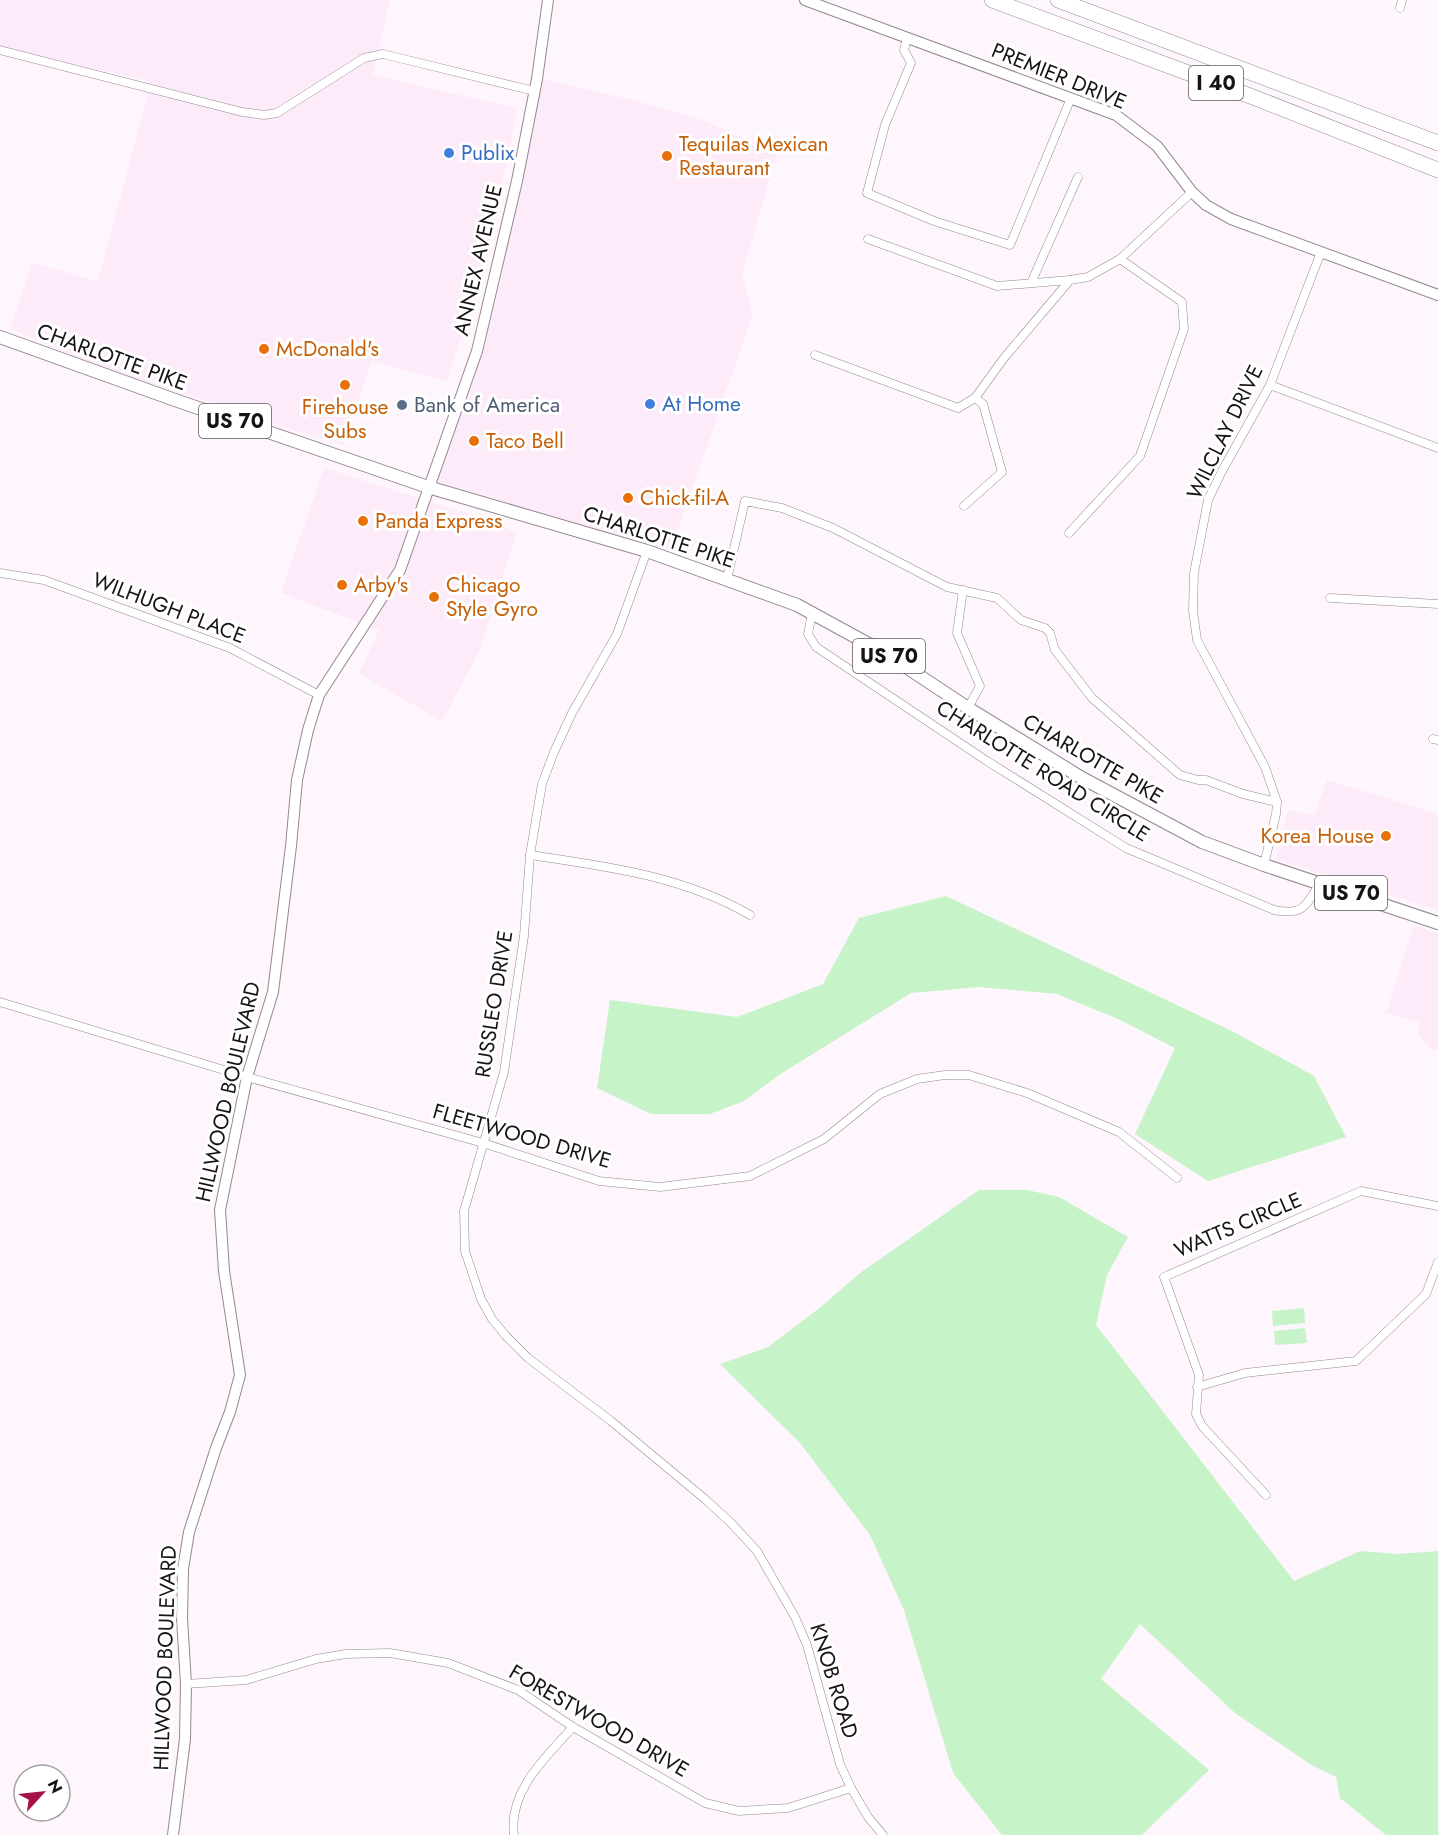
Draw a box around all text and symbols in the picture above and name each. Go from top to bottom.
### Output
street label: PREMIER DRIVE [987,35,1131,117]
road number: I 40 [1189,66,1243,100]
place label: Tequilas Mexican Restaurant [679,129,829,183]
place label: Publix [461,138,514,168]
marker: Publix [442,146,456,160]
marker: Tequilas Mexican Restaurant [660,149,674,163]
street label: ANNEX AVENUE [446,182,510,338]
street label: CHARLOTTE PIKE [33,316,191,398]
place label: McDonald's [276,334,379,364]
marker: McDonald's [257,342,271,356]
street label: WILCLAY DRIVE [1179,360,1271,504]
marker: Firehouse Subs [338,378,352,392]
place label: At Home [662,389,741,419]
place label: Bank of America [414,390,560,420]
place label: Firehouse Subs [302,392,388,446]
marker: At Home [643,397,657,411]
marker: Bank of America [395,398,409,412]
road number: US 70 [199,404,271,438]
place label: Taco Bell [486,426,564,456]
marker: Taco Bell [467,434,481,448]
place label: Chick-fil-A [640,483,729,513]
marker: Chick-fil-A [621,491,635,505]
street label: CHARLOTTE PIKE [579,498,739,576]
place label: Panda Express [375,506,502,536]
marker: Panda Express [356,514,370,528]
street label: WILHUGH PLACE [88,565,250,651]
place label: Arby's [354,570,408,600]
place label: Chicago Style Gyro [446,570,538,624]
marker: Arby's [335,578,349,592]
marker: Chicago Style Gyro [427,590,441,604]
road number: US 70 [853,639,925,673]
street label: CHARLOTTE ROAD CIRCLE [930,693,1156,849]
street label: CHARLOTTE PIKE [1017,707,1169,811]
place label: Korea House [1260,821,1374,851]
marker: Korea House [1379,829,1393,843]
road number: US 70 [1315,876,1387,910]
street label: RUSSLEO DRIVE [468,928,520,1080]
street label: HILLWOOD BOULEVARD [188,979,268,1205]
street label: FLEETWOOD DRIVE [429,1096,615,1176]
street label: WATTS CIRCLE [1170,1185,1306,1265]
street label: HILLWOOD BOULEVARD [146,1545,184,1771]
street label: KNOB ROAD [802,1620,866,1742]
street label: FORESTWOOD DRIVE [504,1657,694,1785]
north arrow [12,1763,72,1823]
text: N [42,1776,68,1797]

